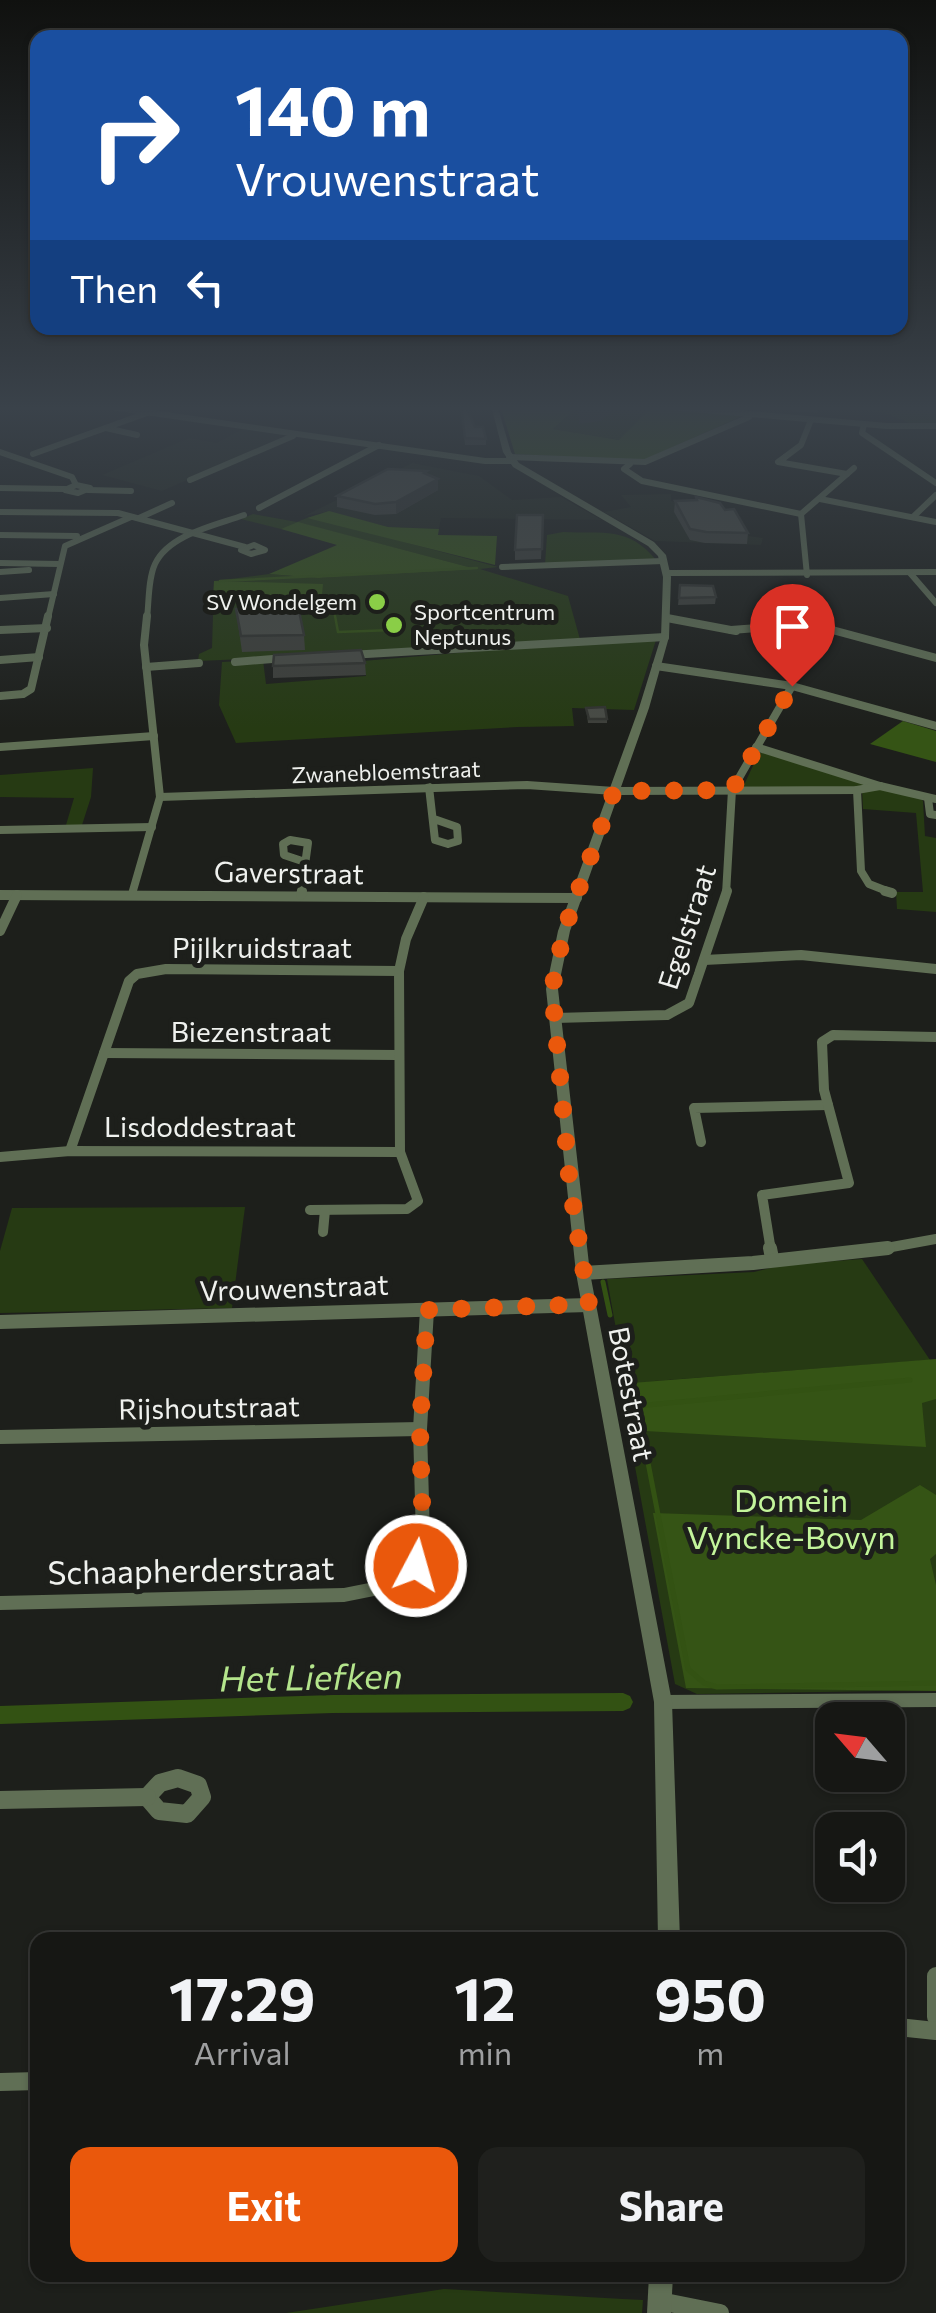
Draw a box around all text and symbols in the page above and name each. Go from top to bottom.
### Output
text: 140 m [235,65,431,150]
icon: right [70,70,200,200]
text: Vrouwenstraat [235,150,539,205]
icon: left [178,260,233,315]
text: Then [70,264,158,311]
pin [750,584,835,687]
place label: SV Wondelgem [206,588,357,615]
marker: SV Wondelgem [366,591,388,613]
place label: Sportcentrum Neptunus [414,598,555,650]
icon: arrive [765,599,820,654]
marker: Sportcentrum Neptunus [383,614,405,636]
street label: Zwanebloemstraat [291,755,481,788]
street label: Gaverstraat [214,854,364,890]
street label: Egelstraat [650,860,722,993]
street label: Pijlkruidstraat [172,930,352,964]
street label: Biezenstraat [171,1014,331,1048]
street label: Lisdoddestraat [104,1109,296,1143]
street label: Vrouwenstraat [199,1267,389,1307]
street label: Botestraat [602,1324,662,1464]
street label: Rijshoutstraat [118,1388,300,1426]
park label: Domein Vyncke-Bovyn [686,1479,896,1556]
position arrow [364,1514,468,1618]
street label: Schaapherderstraat [47,1546,335,1592]
water label: Het Liefken [219,1652,403,1699]
north arrow [815,1702,905,1792]
map controls [815,1702,905,1902]
button: sound [815,1812,905,1902]
text: 17:29 [169,1960,316,2033]
text: 12 [454,1960,516,2033]
text: 950 [654,1960,766,2033]
text: Arrival [194,2032,291,2072]
text: min [458,2032,512,2072]
text: m [696,2032,724,2072]
button: Exit [70,2147,458,2262]
button: Share [478,2147,865,2262]

